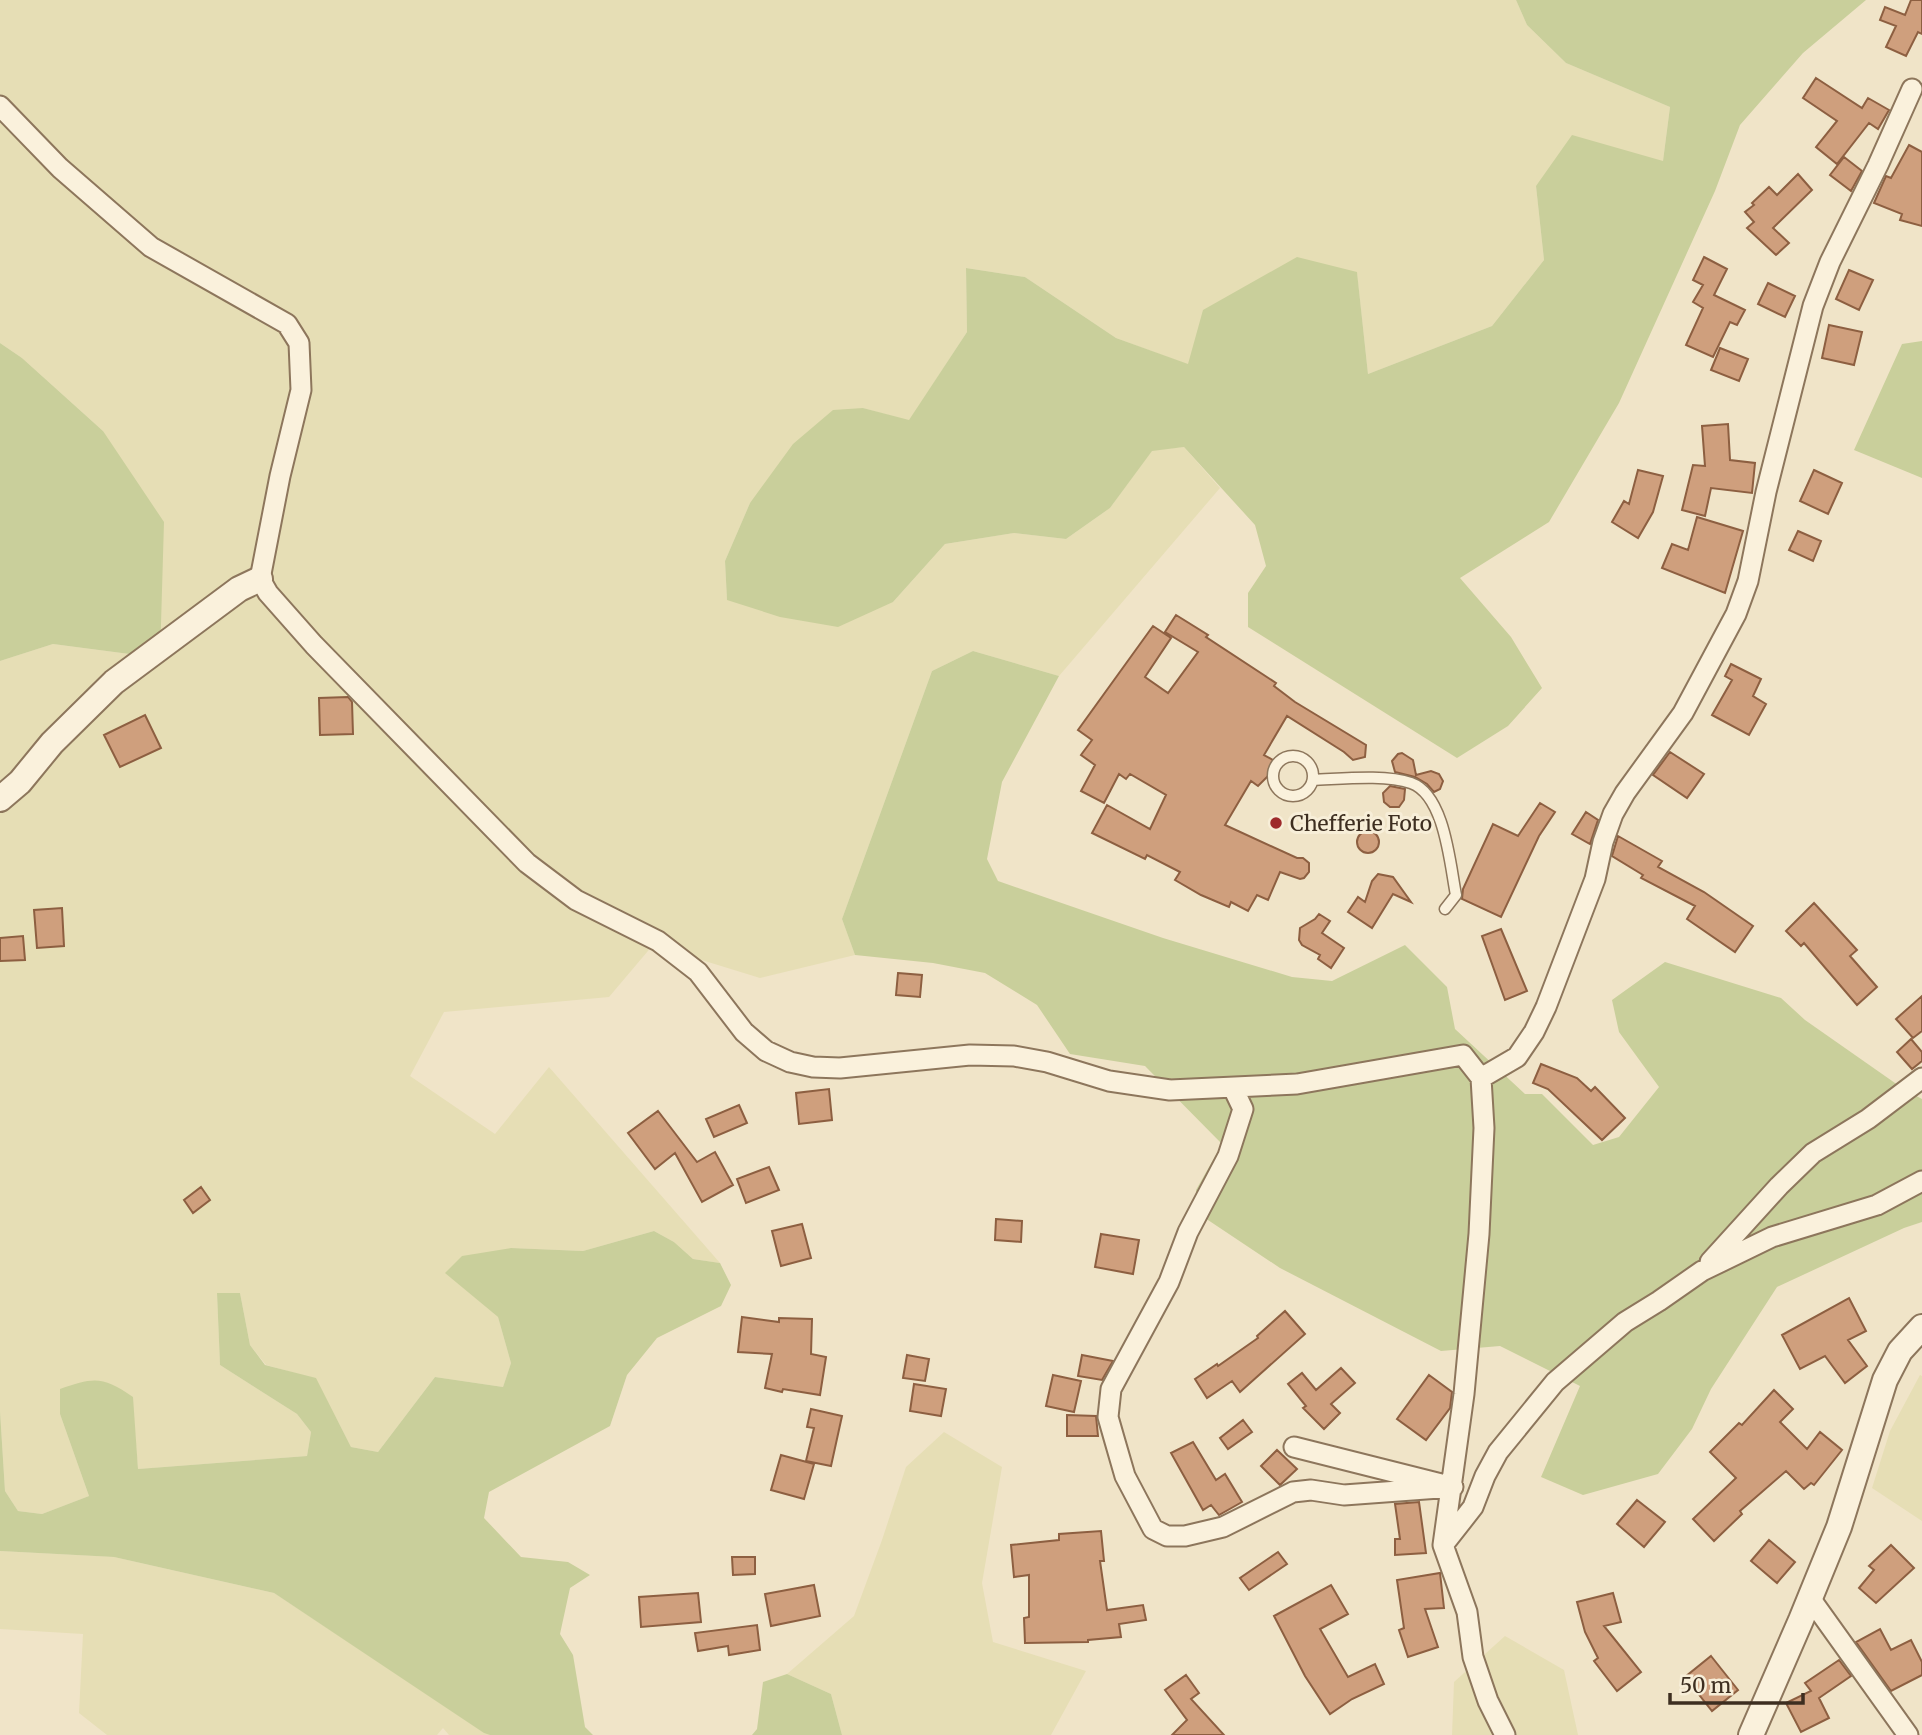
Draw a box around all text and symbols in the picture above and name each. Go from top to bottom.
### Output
place label: Chefferie Foto [1290,810,1432,837]
marker: Chefferie Foto [1268,815,1284,831]
scale bar [1670,1662,1803,1706]
text: 50 m [1680,1672,1731,1699]

